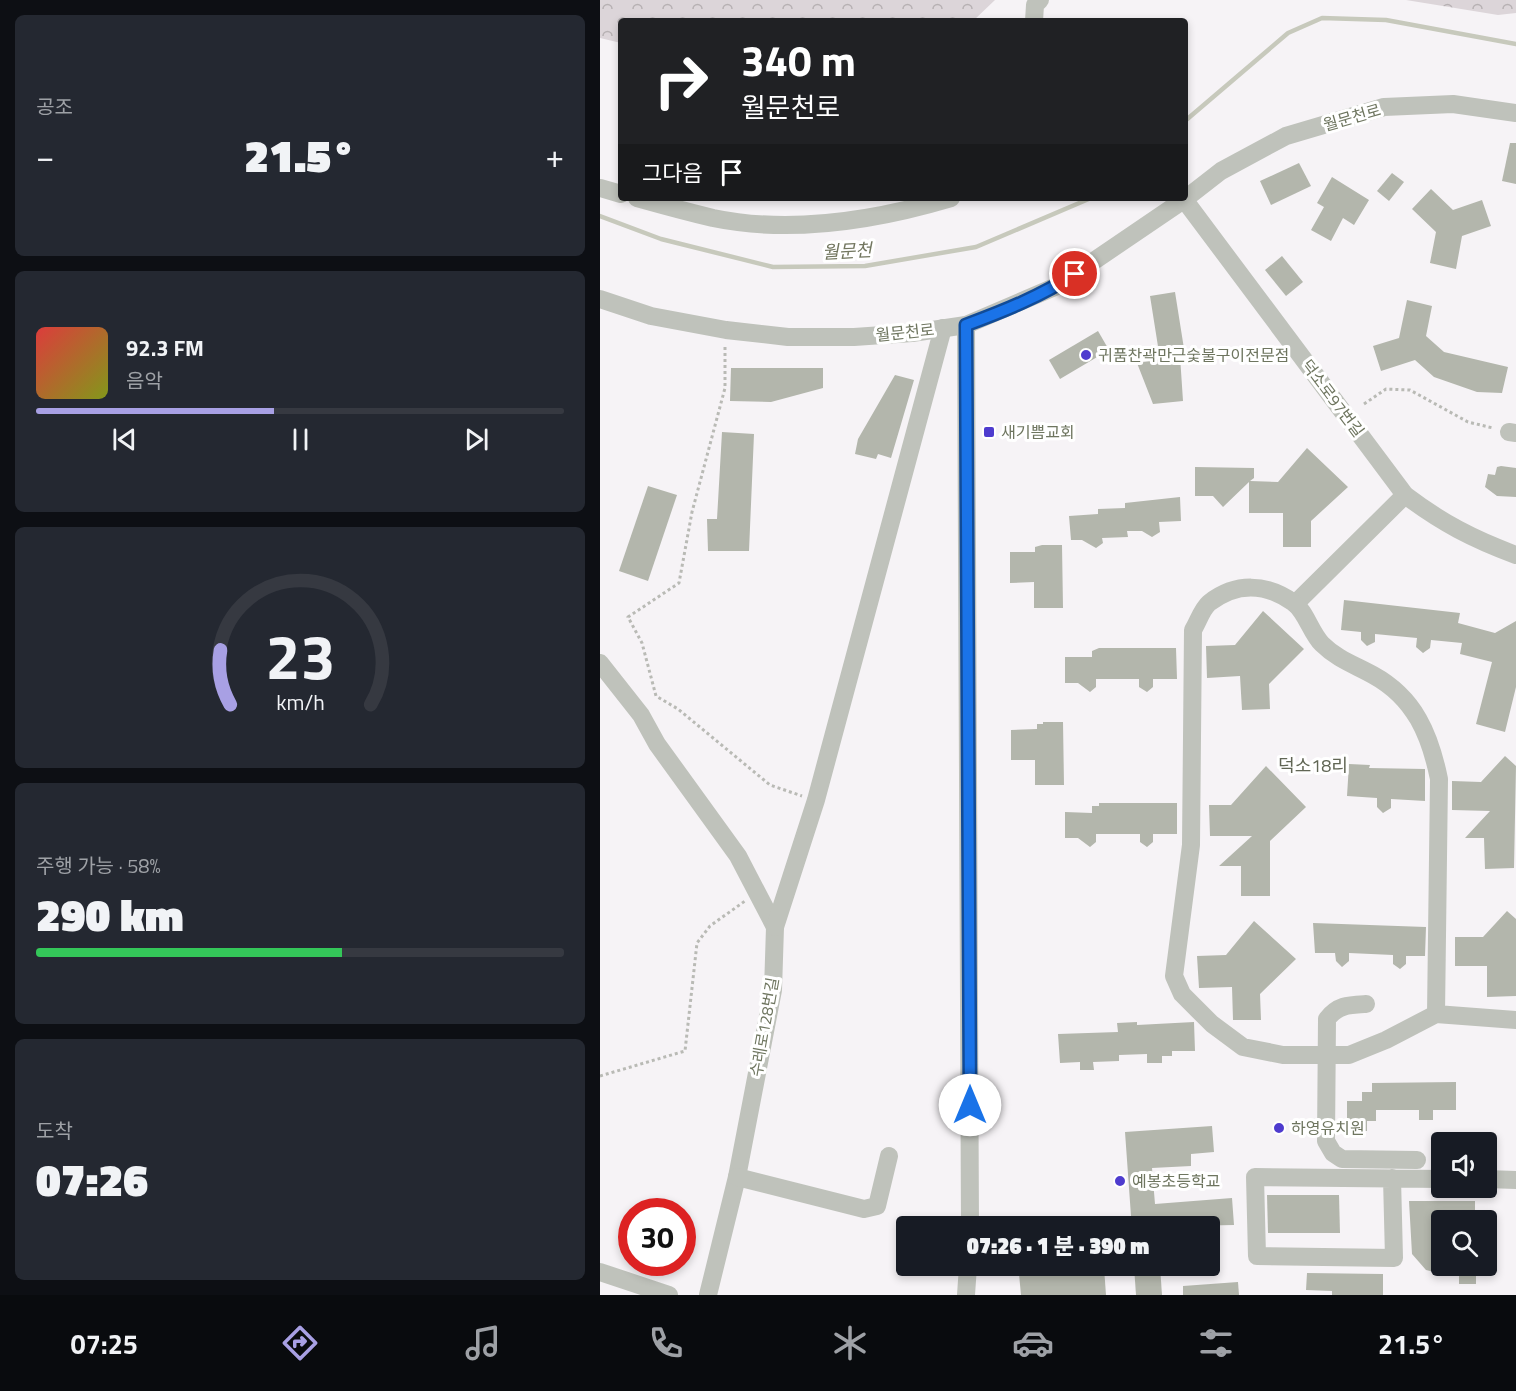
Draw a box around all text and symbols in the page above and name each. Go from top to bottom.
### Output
text: 340 m [741,28,856,92]
icon: right [642,42,720,120]
text: 월문천로 [741,86,840,127]
text: 공조 [36,91,73,122]
street label: 월문천로 [1320,97,1384,137]
text: 21.5° [244,121,356,189]
text: − [36,131,54,181]
text: + [546,131,564,181]
text: 그다음 [642,156,703,190]
icon: arrive [715,156,748,189]
water label: 월문천 [821,236,875,266]
pin [1049,248,1100,299]
icon: arrive [1058,257,1091,290]
street label: 월문천로 [874,317,936,347]
text: 92.3 FM [126,331,204,365]
place label: 귀품찬곽만근숯불구이전문점 [1098,343,1289,367]
marker: 귀품찬곽만근숯불구이전문점 [1079,348,1093,362]
street label: 덕소로97번길 [1296,354,1370,442]
text: 음악 [126,365,163,396]
place label: 새기쁨교회 [1001,420,1075,444]
icon: previous [108,423,141,456]
icon: pause [284,423,317,456]
icon: next [460,423,493,456]
marker: 새기쁨교회 [982,425,996,439]
text: 23 [265,608,335,703]
text: km/h [276,686,324,718]
district label: 덕소18리 [1278,752,1348,779]
text: 주행 가능 · 58% [36,850,161,881]
text: 290 km [36,880,184,948]
street label: 수레로128번길 [743,975,785,1079]
position arrow [938,1073,1002,1137]
text: 도착 [36,1115,73,1146]
place label: 하영유치원 [1291,1116,1365,1140]
marker: 하영유치원 [1272,1121,1286,1135]
map controls [1431,1132,1497,1276]
button: sound [1431,1132,1497,1198]
text: 07:26 [36,1145,148,1213]
place label: 예봉초등학교 [1132,1169,1220,1193]
marker: 예봉초등학교 [1113,1174,1127,1188]
speed limit sign: 30 [618,1198,696,1276]
button: search [1431,1210,1497,1276]
text: 07:26 · 1 분 · 390 m [967,1229,1149,1263]
icon: directions [279,1322,321,1364]
icon: music [462,1322,504,1364]
icon: phone [645,1322,687,1364]
icon: climate [829,1322,871,1364]
icon: car [1012,1322,1054,1364]
icon: filters [1195,1322,1237,1364]
text: 07:25 [71,1323,138,1364]
text: 21.5° [1378,1323,1445,1364]

